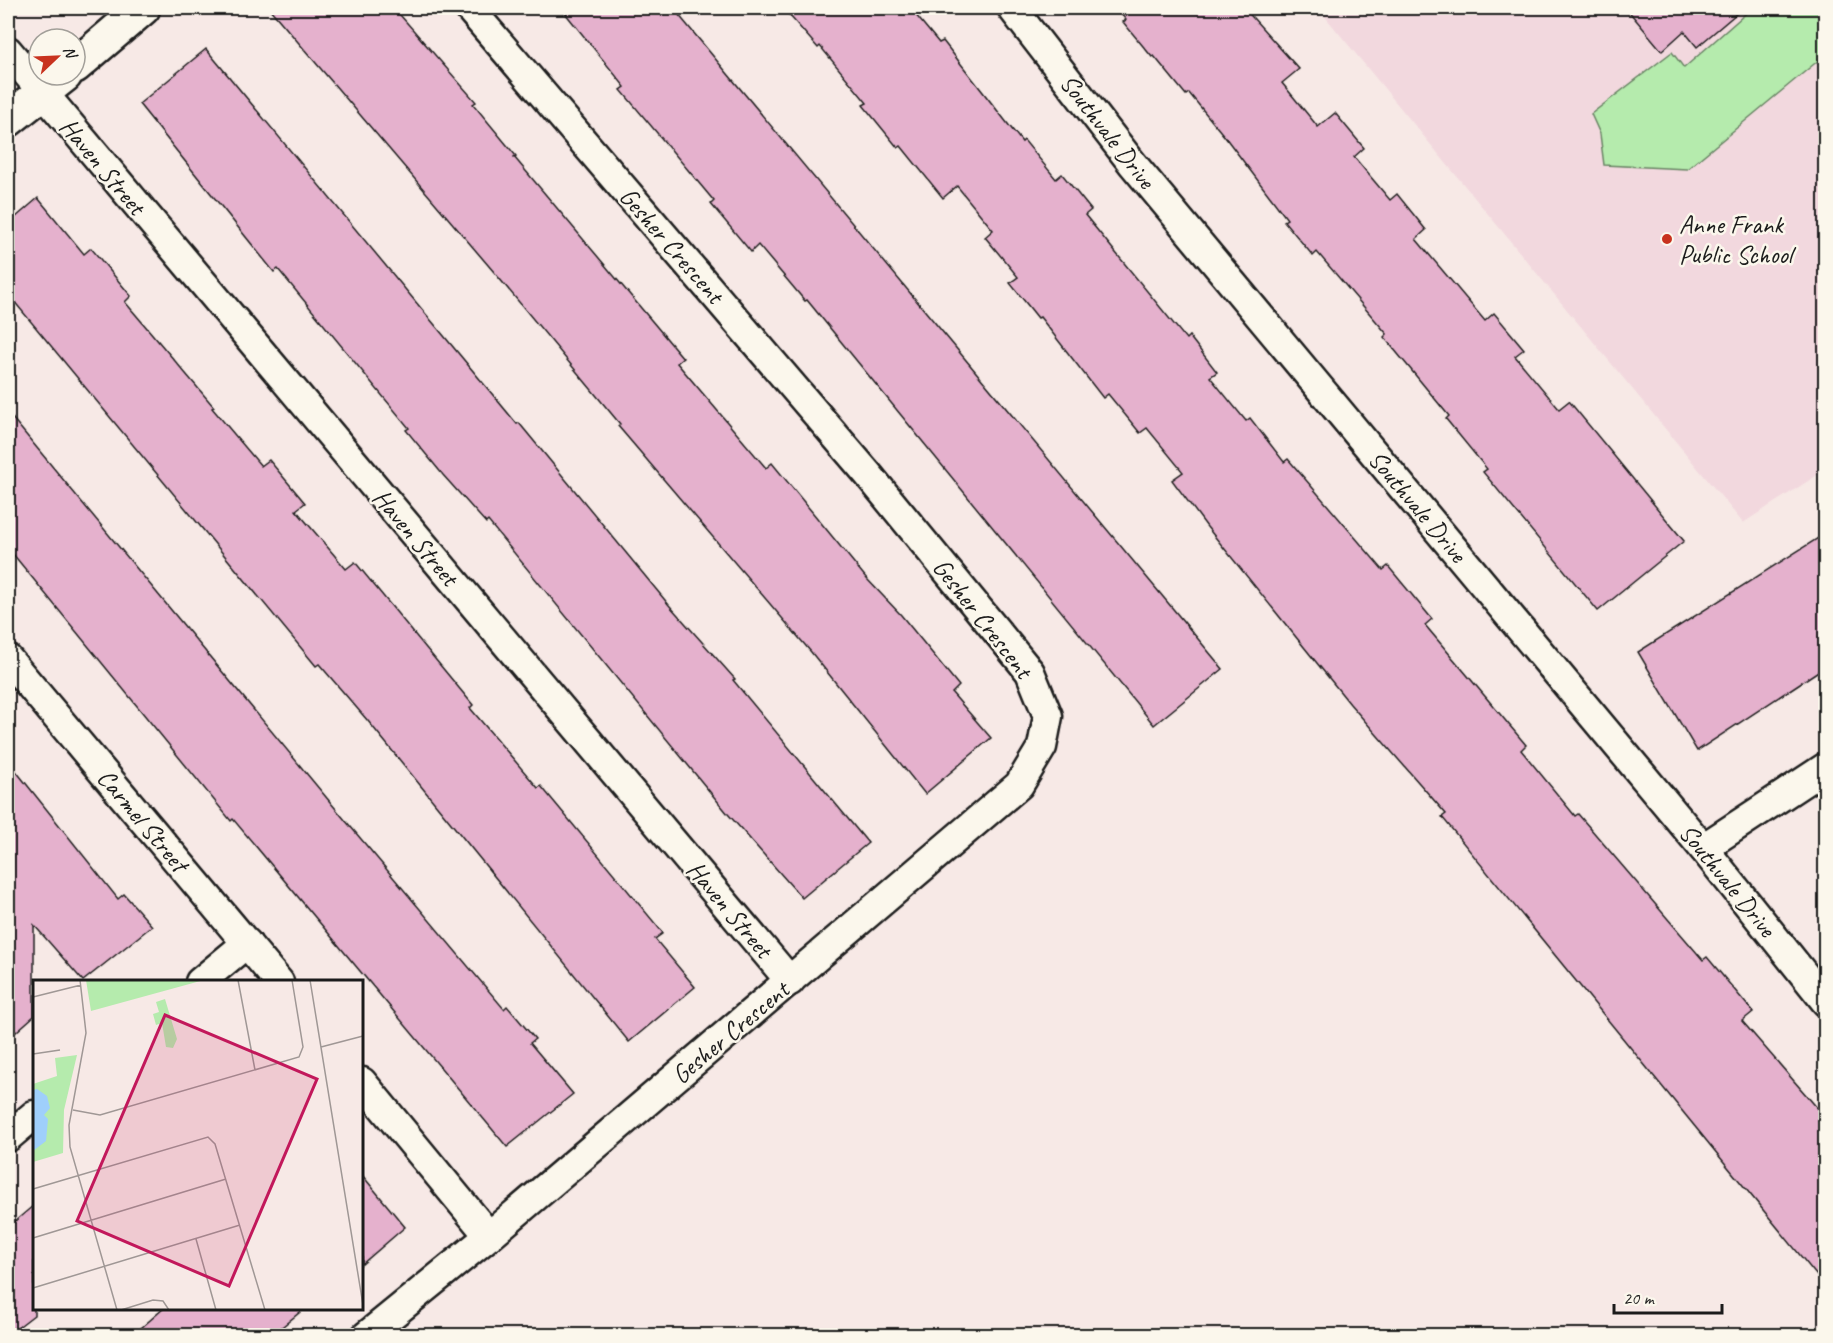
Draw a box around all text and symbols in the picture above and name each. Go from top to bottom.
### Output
north arrow [27,27,87,87]
text: N [59,43,82,63]
street label: Southvale Drive [1053,67,1164,196]
street label: Haven Street [52,111,154,223]
street label: Gesher Crescent [612,180,733,312]
place label: Anne Frank Public School [1679,208,1797,271]
marker: Anne Frank Public School [1660,232,1674,246]
street label: Southvale Drive [1361,444,1475,570]
street label: Haven Street [365,482,467,594]
street label: Gesher Crescent [925,552,1041,687]
street label: Carmel Street [90,762,198,881]
street label: Southvale Drive [1672,817,1784,945]
street label: Haven Street [679,854,781,966]
street label: Gesher Crescent [665,972,798,1091]
inset map [33,980,363,1310]
scale bar [1614,1277,1722,1315]
text: 20 m [1623,1287,1656,1309]

